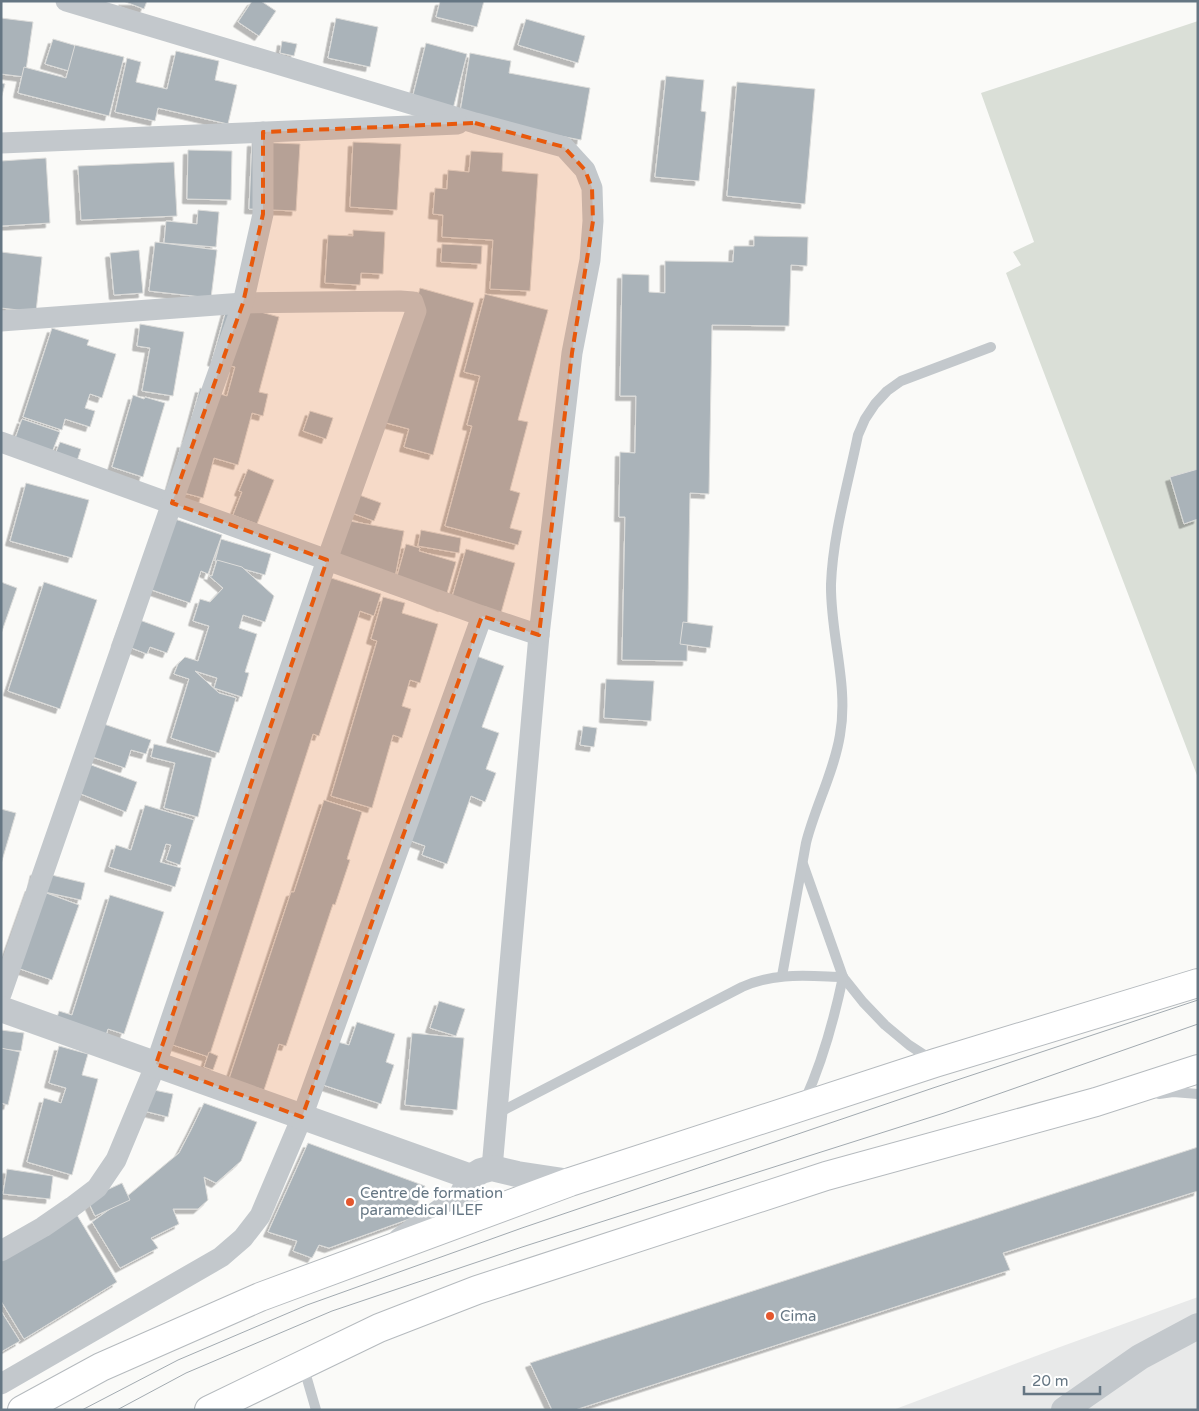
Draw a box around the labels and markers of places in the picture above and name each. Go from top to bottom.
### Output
place label: Centre de formation paramedical ILEF [360,1184,503,1219]
marker: Centre de formation paramedical ILEF [344,1196,356,1208]
place label: Cima [780,1307,816,1325]
marker: Cima [764,1310,776,1322]

